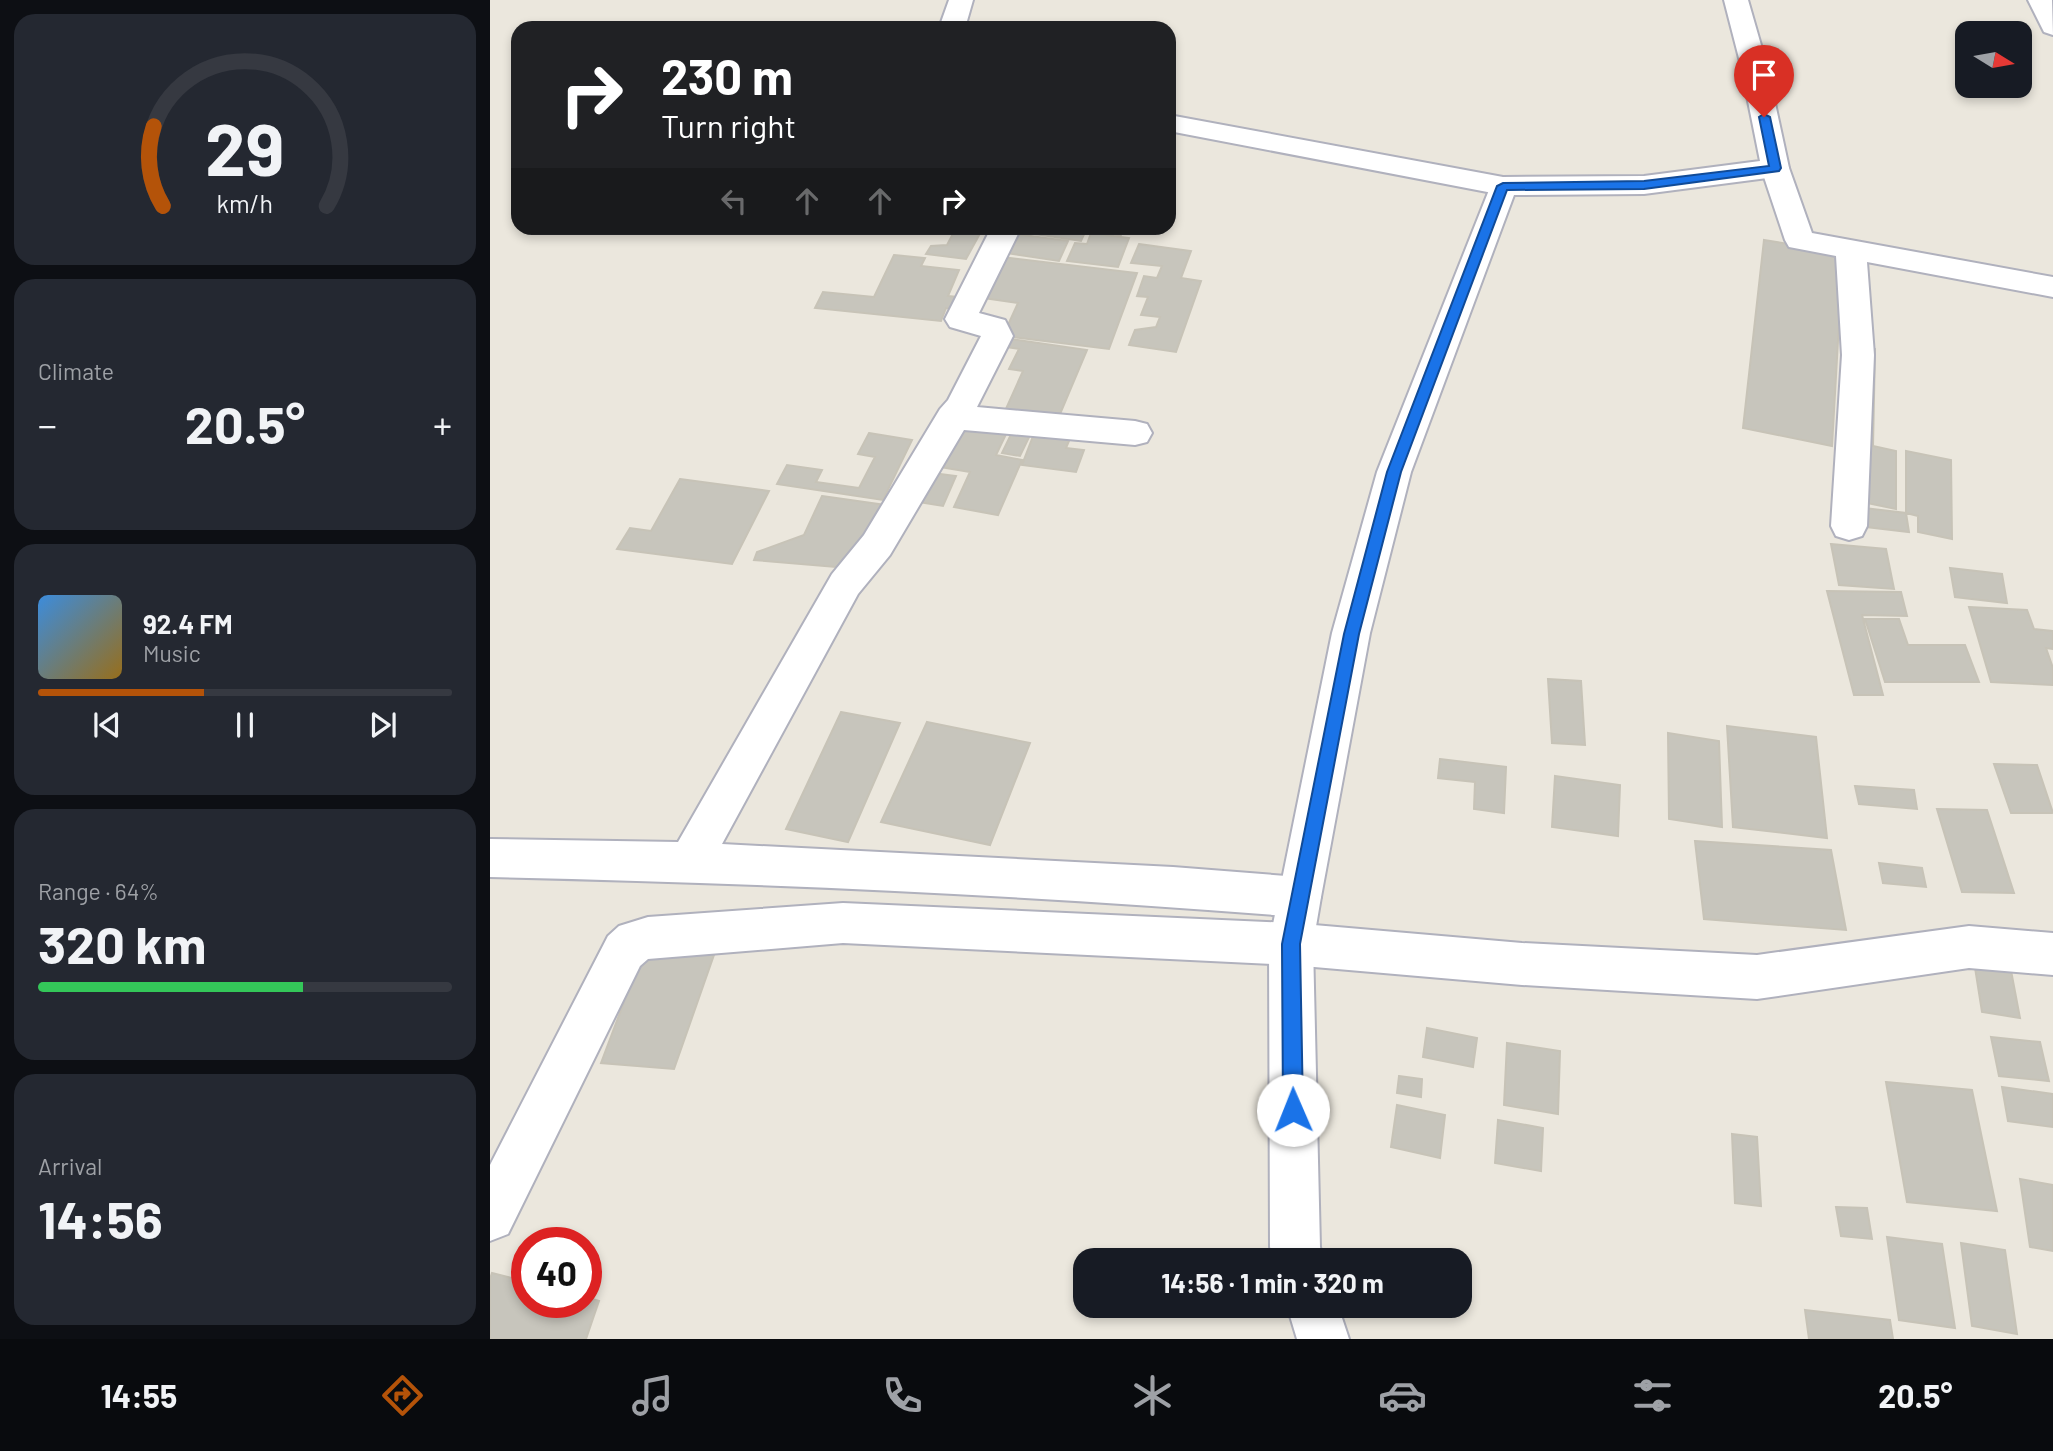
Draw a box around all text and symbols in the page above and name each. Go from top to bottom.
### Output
north arrow [1955,21,2032,98]
map controls [1955,21,2032,98]
pin [1734,45,1794,117]
text: 230 m [661,46,793,105]
icon: right [546,49,637,140]
icon: arrive [1745,56,1783,94]
text: 29 [205,103,285,191]
text: Turn right [661,106,796,144]
icon: left [715,182,753,220]
icon: ahead [788,182,826,220]
icon: ahead [861,182,899,220]
icon: right [934,182,972,220]
text: km/h [217,187,273,217]
text: Climate [38,357,114,385]
text: 20.5° [185,392,305,454]
text: − [38,401,57,447]
text: + [433,401,452,447]
text: 92.4 FM [143,608,232,639]
text: Music [143,639,201,667]
icon: previous [88,706,126,744]
icon: pause [226,706,264,744]
icon: next [364,706,402,744]
text: Range · 64% [38,877,159,905]
text: 320 km [38,912,206,974]
position arrow [1256,1073,1330,1147]
text: Arrival [38,1152,102,1180]
text: 14:56 [38,1187,163,1249]
speed limit sign: 40 [511,1227,602,1318]
text: 14:56 · 1 min · 320 m [1161,1267,1384,1298]
icon: directions [378,1371,427,1420]
icon: music [628,1371,677,1420]
icon: phone [878,1371,927,1420]
icon: climate [1128,1371,1177,1420]
icon: car [1378,1371,1427,1420]
icon: filters [1628,1371,1677,1420]
text: 14:55 [101,1376,177,1414]
text: 20.5° [1878,1376,1952,1414]

